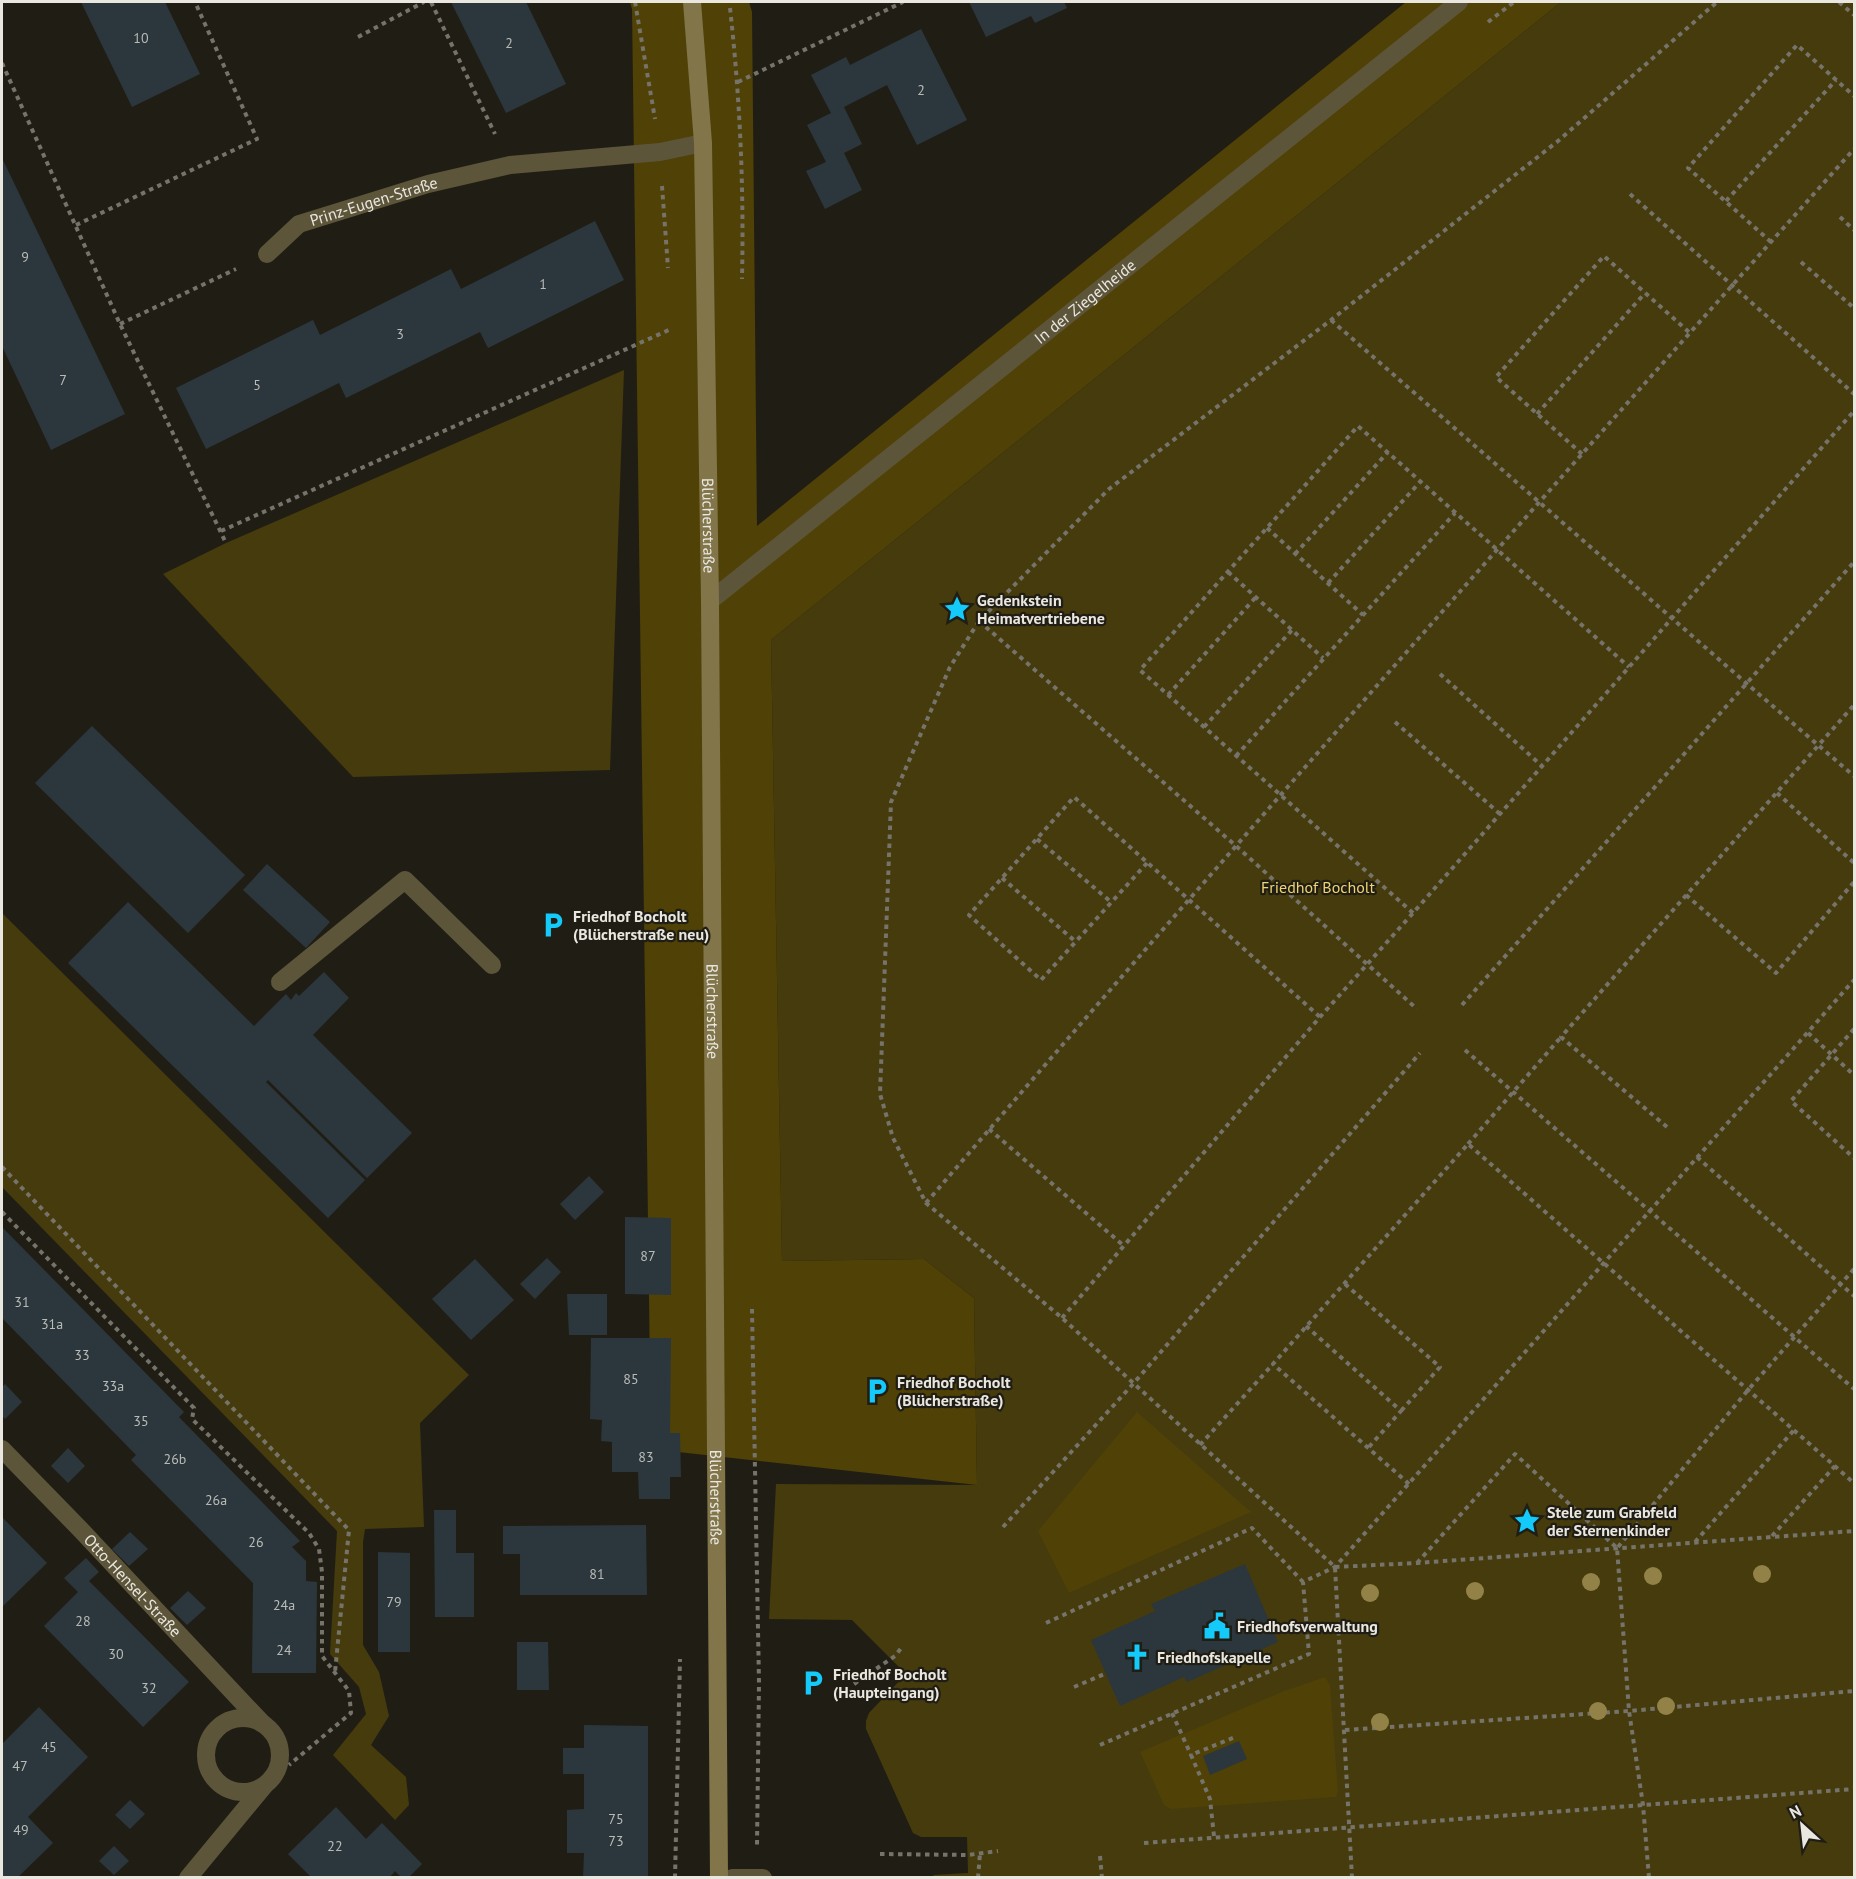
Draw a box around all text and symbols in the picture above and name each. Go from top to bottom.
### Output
house number: 10 [133,29,149,47]
house number: 2 [505,34,513,52]
house number: 2 [917,81,925,99]
street label: Prinz-Eugen-Straße [307,172,439,230]
house number: 9 [21,248,29,266]
street label: In der Ziegelheide [1030,255,1140,348]
house number: 1 [539,275,547,293]
house number: 3 [396,325,404,343]
house number: 7 [59,371,67,389]
house number: 5 [253,376,261,394]
street label: Blücherstraße [698,478,720,573]
place label: Gedenkstein Heimatvertriebene [977,590,1105,628]
place icon: Gedenkstein Heimatvertriebene [942,594,972,624]
park label: Friedhof Bocholt [1261,877,1375,897]
place label: Friedhof Bocholt (Blücherstraße neu) [573,906,709,944]
parking icon: Friedhof Bocholt (Blücherstraße neu) [538,910,568,940]
street label: Blücherstraße [703,964,723,1059]
house number: 87 [640,1247,656,1265]
house number: 31 [14,1293,30,1311]
house number: 31a [41,1315,63,1333]
house number: 33 [74,1346,90,1364]
house number: 85 [623,1370,639,1388]
place label: Friedhof Bocholt (Blücherstraße) [897,1372,1011,1410]
parking icon: Friedhof Bocholt (Blücherstraße) [862,1376,892,1406]
house number: 33a [102,1377,124,1395]
house number: 35 [133,1412,149,1430]
house number: 83 [638,1448,654,1466]
house number: 26b [164,1450,186,1468]
street label: Blücherstraße [706,1450,727,1545]
house number: 26a [205,1491,227,1509]
place label: Stele zum Grabfeld der Sternenkinder [1547,1502,1677,1540]
place icon: Stele zum Grabfeld der Sternenkinder [1512,1506,1542,1536]
street label: Otto-Hensel-Straße [80,1530,186,1641]
house number: 26 [248,1533,264,1551]
house number: 81 [589,1565,605,1583]
house number: 79 [386,1593,402,1611]
house number: 24a [273,1596,295,1614]
public building icon: Friedhofsverwaltung [1202,1611,1232,1641]
house number: 28 [75,1612,91,1630]
place label: Friedhofsverwaltung [1237,1616,1378,1636]
house number: 24 [276,1641,292,1659]
church icon: Friedhofskapelle [1122,1642,1152,1672]
house number: 30 [108,1645,124,1663]
place label: Friedhofskapelle [1157,1647,1271,1667]
place label: Friedhof Bocholt (Haupteingang) [833,1664,947,1702]
parking icon: Friedhof Bocholt (Haupteingang) [798,1668,828,1698]
house number: 32 [141,1679,157,1697]
house number: 45 [41,1738,57,1756]
house number: 47 [12,1757,28,1775]
north arrow [1772,1795,1832,1855]
text: N [1786,1800,1804,1823]
house number: 75 [608,1810,624,1828]
house number: 49 [13,1821,29,1839]
house number: 73 [608,1832,624,1850]
house number: 22 [327,1837,343,1855]

